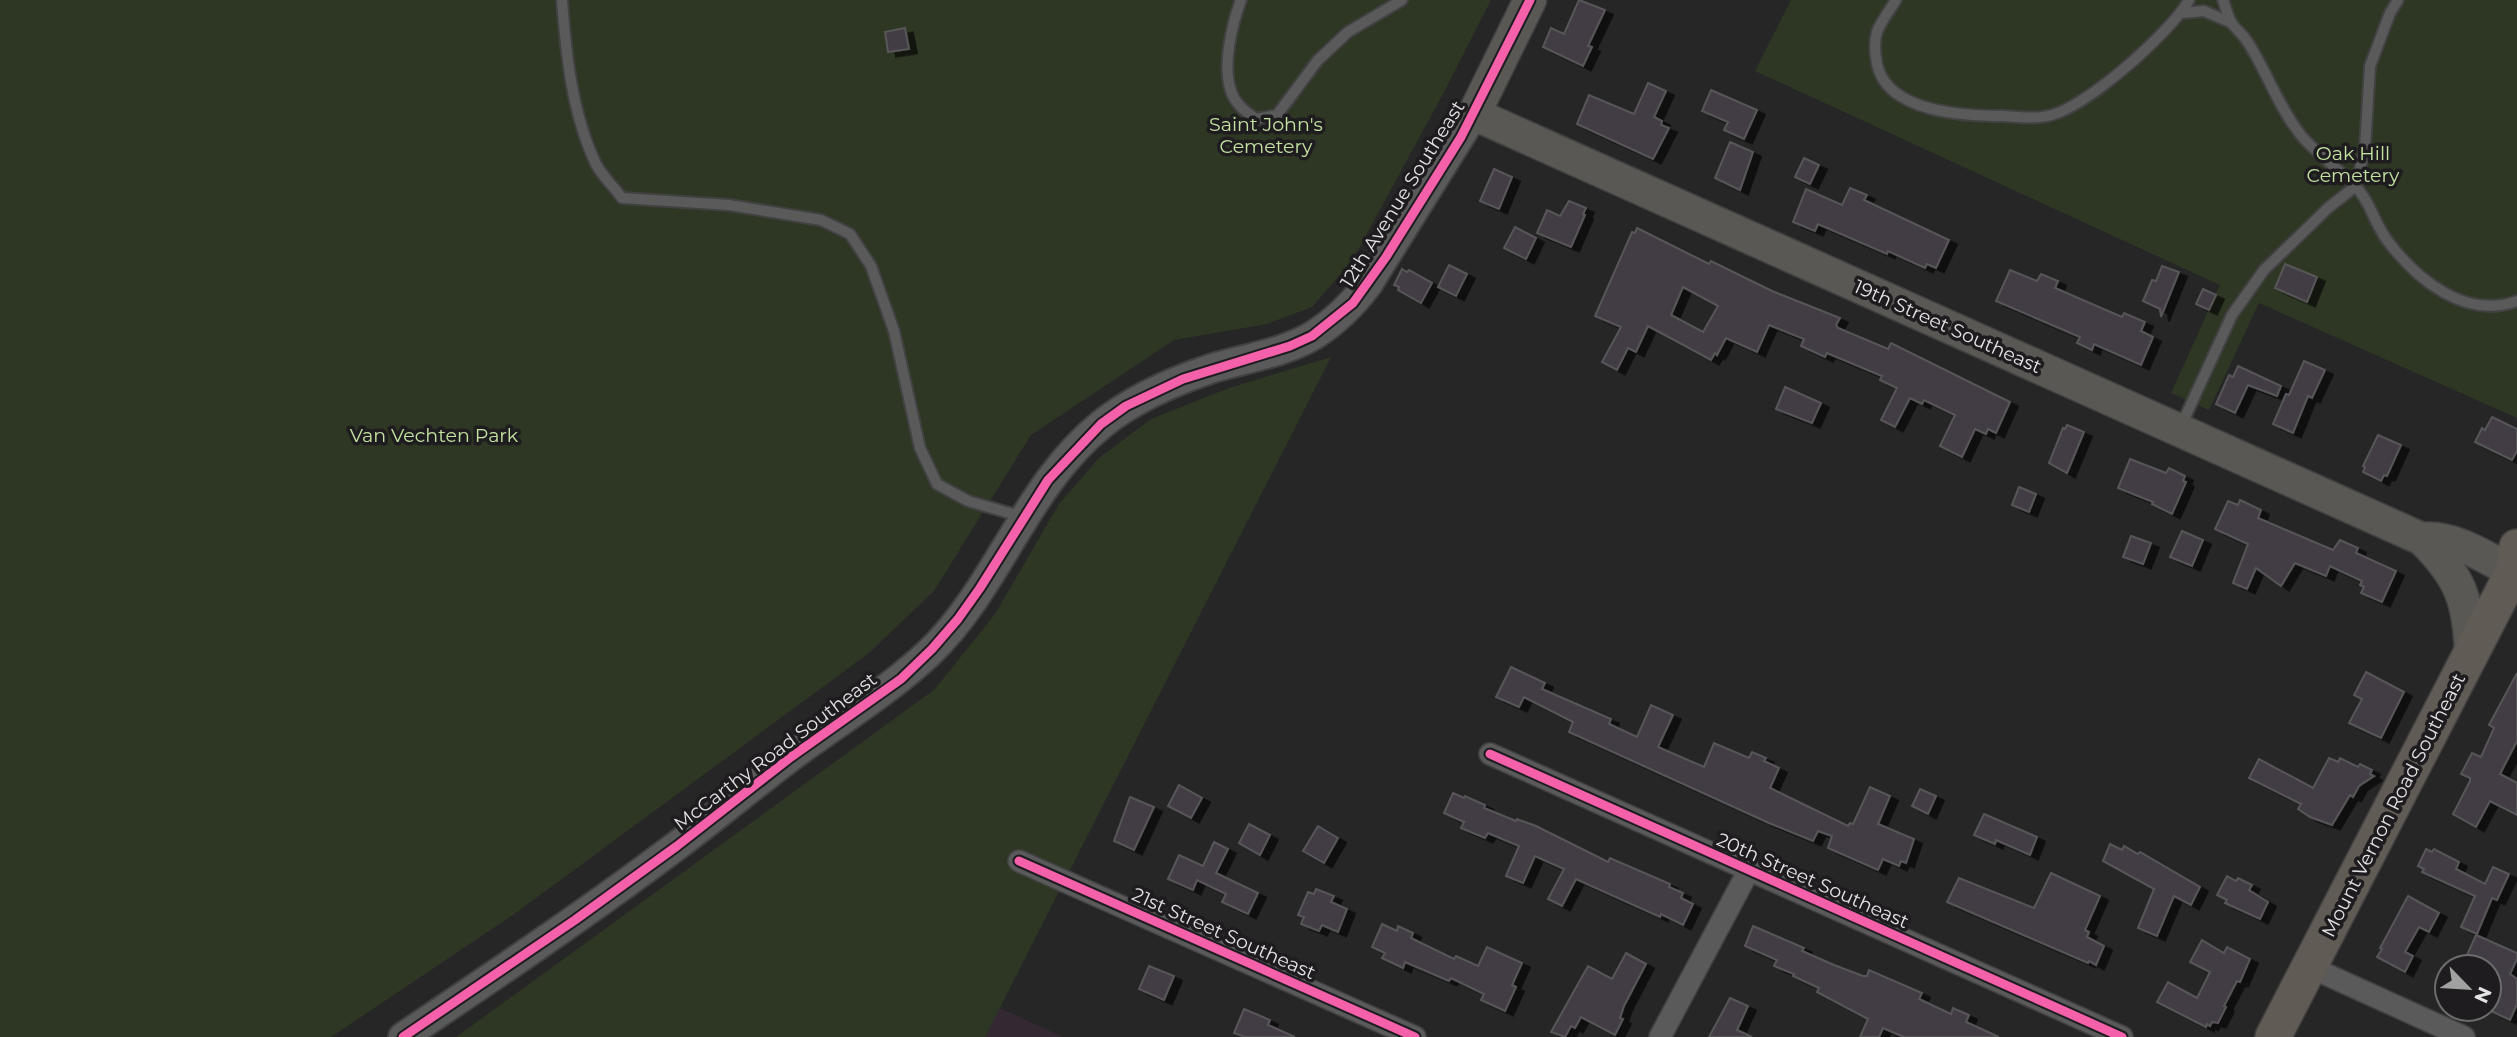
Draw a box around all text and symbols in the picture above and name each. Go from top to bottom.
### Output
street label: 12th Avenue Southeast [1335,96,1470,292]
park label: Saint John's Cemetery [1209,113,1323,158]
park label: Oak Hill Cemetery [2307,142,2400,187]
street label: 19th Street Southeast [1850,275,2045,378]
park label: Van Vechten Park [350,424,519,447]
street label: McCarthy Road Southeast [669,668,881,835]
street label: Mount Vernon Road Southeast [2317,669,2470,941]
street label: 20th Street Southeast [1713,828,1913,933]
street label: 21st Street Southeast [1129,883,1319,984]
north arrow [2433,953,2503,1023]
text: N [2469,983,2497,1007]

